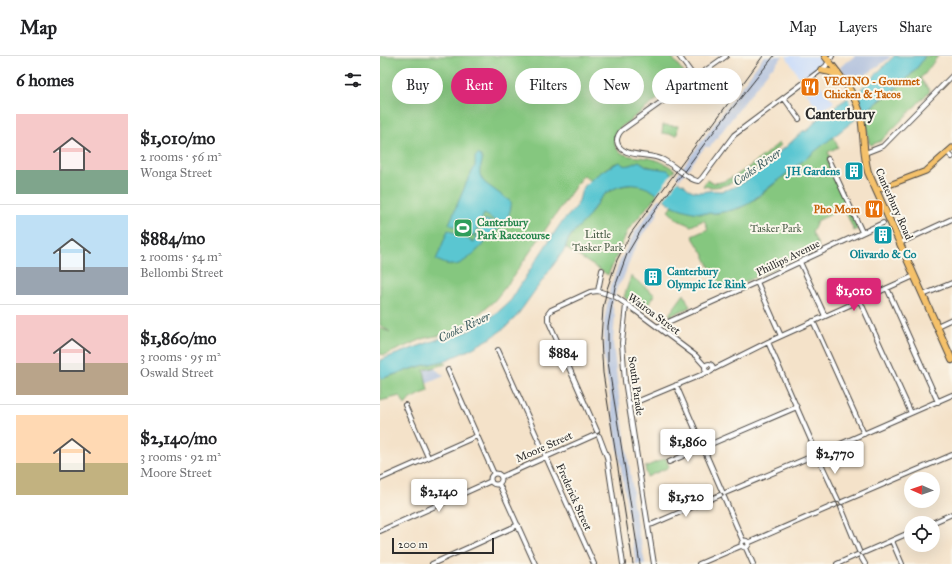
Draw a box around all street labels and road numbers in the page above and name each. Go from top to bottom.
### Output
street label: Canterbury Road [872,166,916,242]
street label: Phillips Avenue [754,237,822,279]
street label: Wairoa Street [625,291,683,337]
street label: South Parade [625,355,647,417]
street label: Moore Street [514,429,574,465]
street label: Frederick Street [553,461,595,533]

